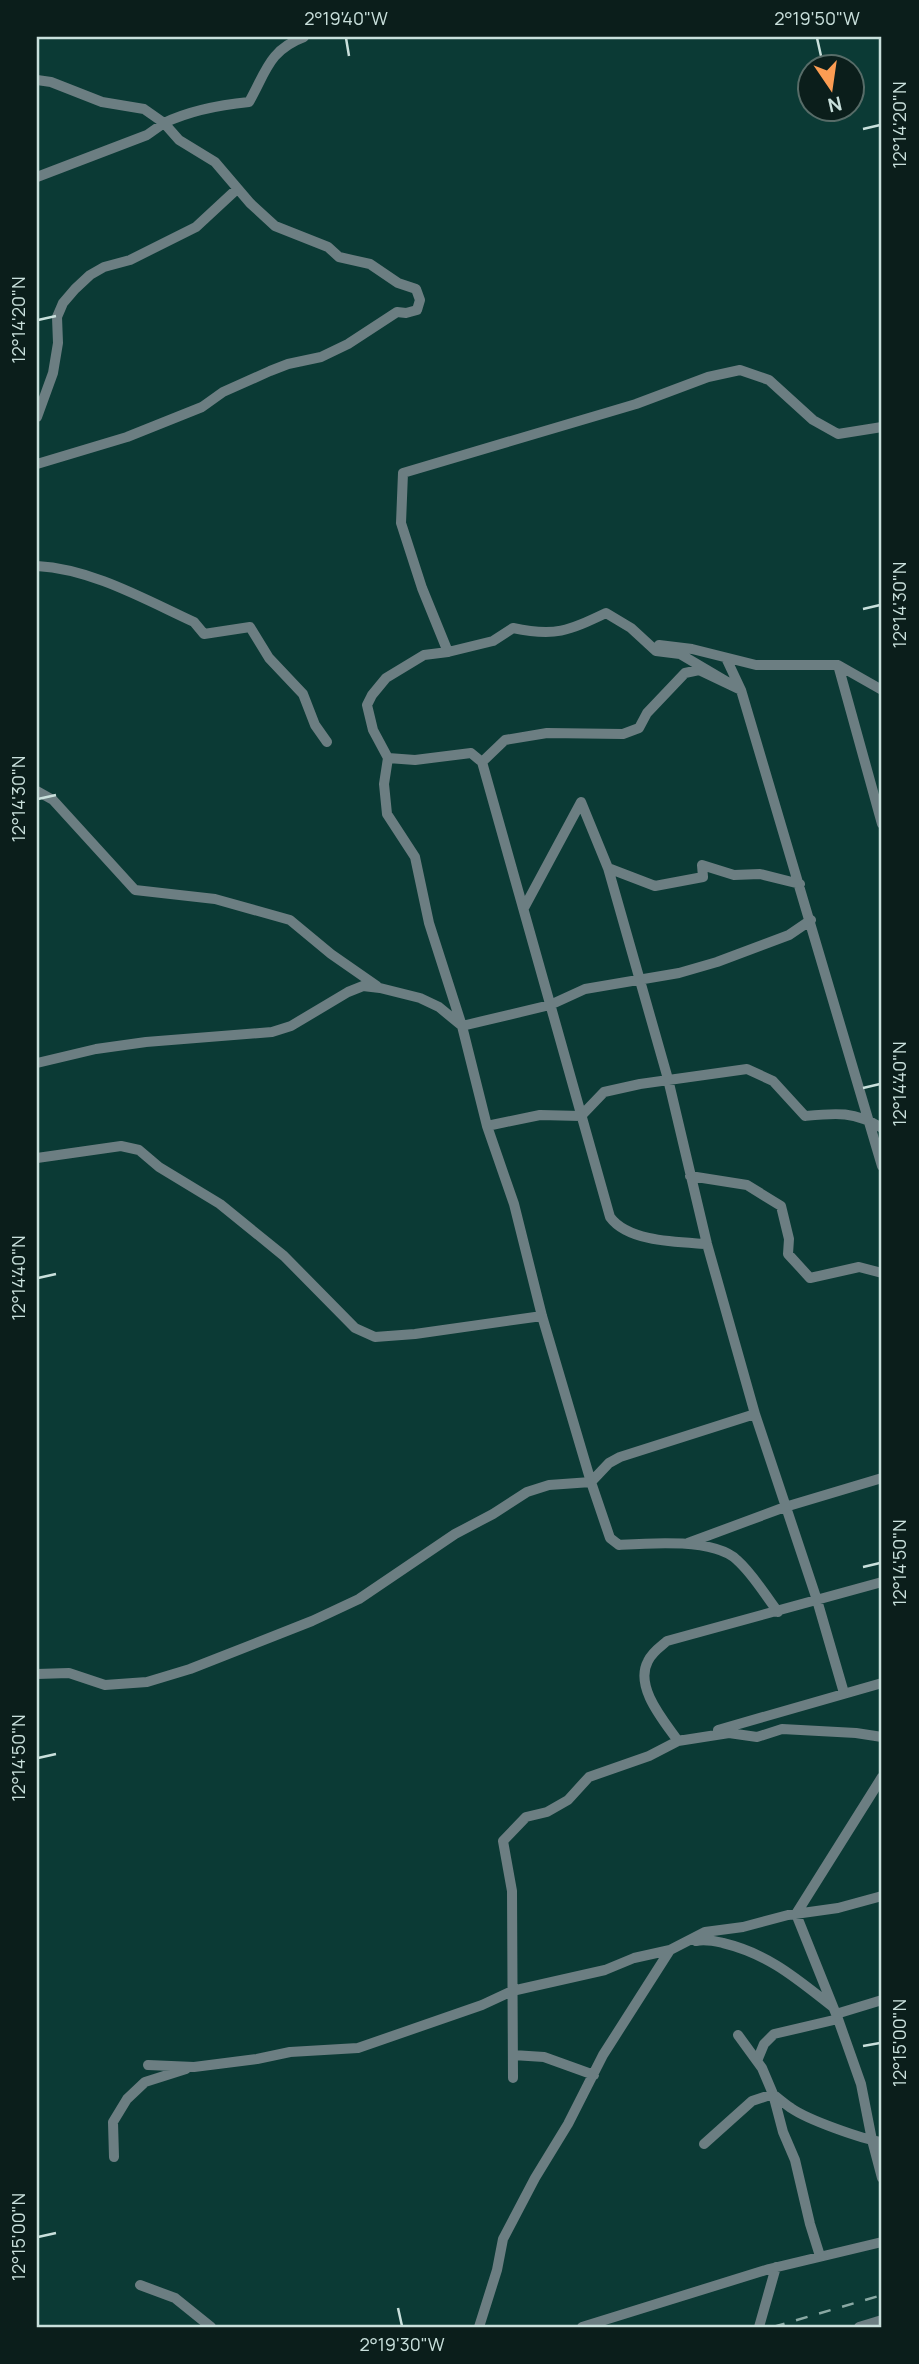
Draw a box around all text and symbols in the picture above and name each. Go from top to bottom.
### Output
text: 2°19'40"W [304,6,388,30]
text: 2°19'50"W [774,6,860,30]
north arrow [796,52,866,122]
text: 12°14'20"N [887,82,911,168]
text: N [825,90,844,119]
text: 12°14'20"N [6,277,30,363]
text: 12°14'30"N [887,562,911,648]
text: 12°14'30"N [6,756,30,842]
text: 12°14'40"N [887,1041,911,1127]
text: 12°14'40"N [6,1235,30,1321]
text: 12°14'50"N [887,1519,911,1607]
text: 12°14'50"N [6,1714,30,1802]
text: 12°15'00"N [887,1999,911,2087]
text: 12°15'00"N [6,2193,30,2281]
text: 2°19'30"W [359,2332,445,2356]

